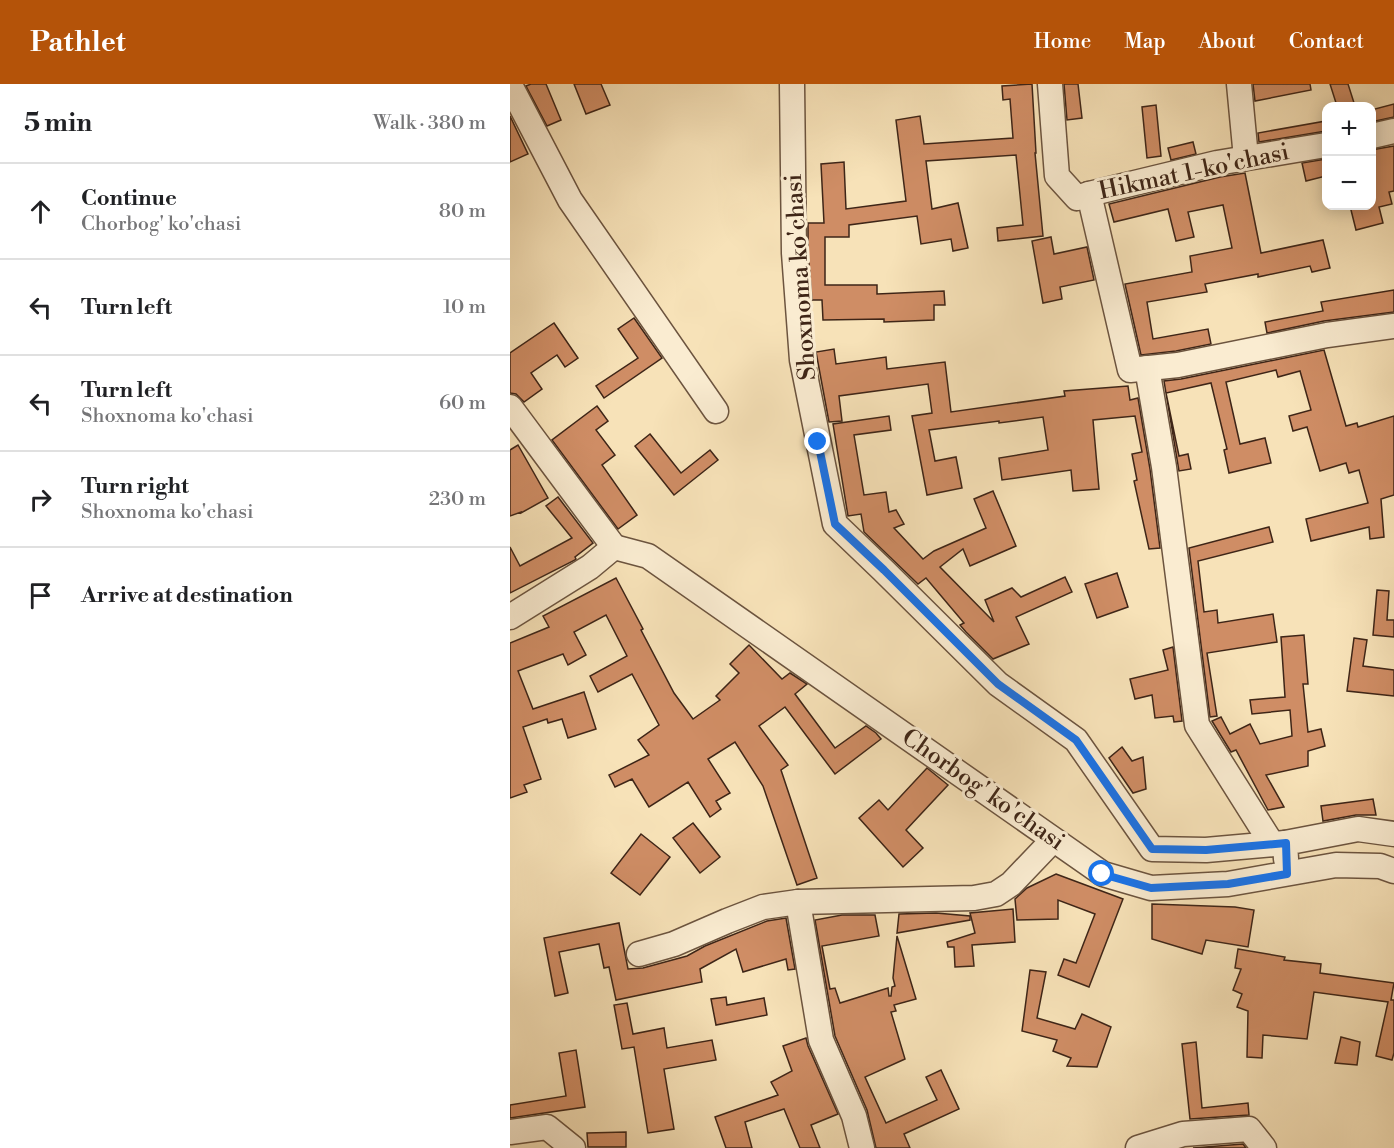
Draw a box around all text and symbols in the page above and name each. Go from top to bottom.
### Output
text: Pathlet [30,25,126,60]
text: Home [1034,29,1091,55]
text: Map [1124,29,1166,55]
text: About [1199,29,1256,55]
text: Contact [1289,29,1364,55]
map controls [1322,102,1376,210]
button: + [1322,102,1376,156]
text: 5 min [24,107,92,139]
text: Walk · 380 m [373,111,486,136]
street label: Hikmat 1-ko'chasi [1096,137,1292,207]
button: − [1322,156,1376,210]
street label: Shoxnoma ko'chasi [779,173,823,381]
text: Continue [81,185,177,212]
icon: ahead [24,195,57,228]
text: 80 m [439,199,486,224]
text: Chorbog' ko'chasi [81,212,241,237]
icon: left [24,291,57,324]
text: Turn left [81,294,172,321]
text: 10 m [443,295,486,320]
text: Turn left [81,377,172,404]
icon: left [24,387,57,420]
text: 60 m [439,391,486,416]
text: Shoxnoma ko'chasi [81,404,254,429]
route end [804,428,830,454]
text: Turn right [81,473,189,500]
icon: right [24,483,57,516]
text: 230 m [429,487,486,512]
text: Shoxnoma ko'chasi [81,500,254,525]
icon: arrive [24,579,57,612]
text: Arrive at destination [81,582,293,609]
street label: Chorbog' ko'chasi [896,723,1070,857]
route start [1088,860,1114,886]

